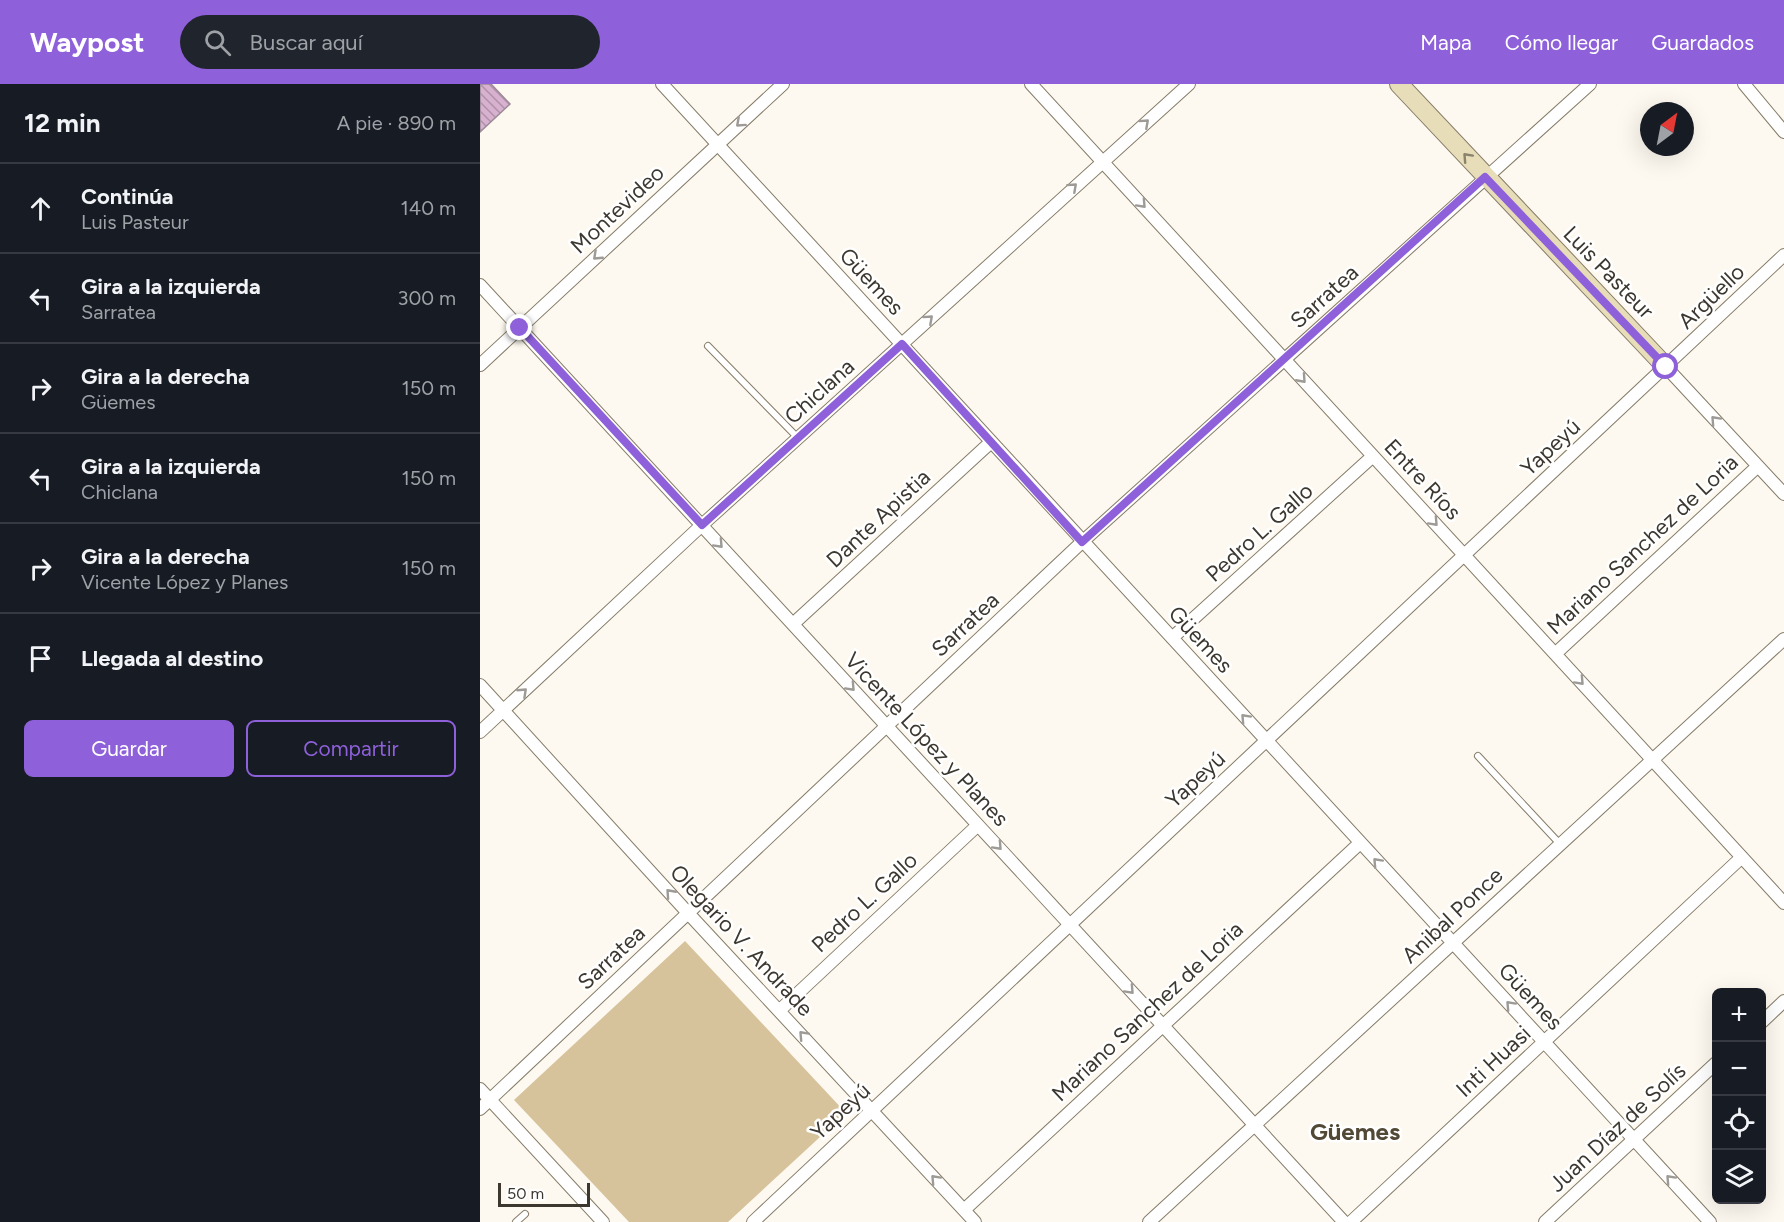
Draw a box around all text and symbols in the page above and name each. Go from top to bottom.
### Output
search box [180,15,600,69]
text: Waypost [30,25,144,59]
icon: search [201,26,234,59]
text: Buscar aquí [249,29,363,56]
text: Mapa [1420,30,1472,55]
text: Cómo llegar [1505,30,1618,55]
text: Guardados [1651,30,1754,55]
north arrow [1640,102,1694,156]
text: 12 min [24,107,100,139]
text: A pie · 890 m [337,111,456,135]
one-way arrow [736,116,746,127]
one-way arrow [1139,119,1149,130]
one-way arrow [1463,153,1474,164]
street label: Montevideo [565,159,670,259]
text: Continúa [81,183,174,210]
one-way arrow [1066,184,1077,195]
icon: ahead [24,192,57,225]
text: 140 m [401,196,456,220]
one-way arrow [1135,197,1146,208]
text: Luis Pasteur [81,210,189,234]
street label: Luis Pasteur [1558,220,1660,325]
street label: Güemes [834,242,909,321]
one-way arrow [593,249,604,260]
street label: Argüello [1672,258,1750,335]
street label: Sarratea [1285,259,1364,334]
text: Gira a la izquierda [81,273,261,300]
icon: left [24,282,57,315]
text: 300 m [398,286,456,310]
text: Sarratea [81,300,156,324]
route end [506,314,532,340]
one-way arrow [922,315,933,326]
street label: Chiclana [779,353,860,430]
route start [1652,353,1678,379]
text: Gira a la derecha [81,363,250,390]
icon: right [24,372,57,405]
one-way arrow [1295,372,1306,382]
text: 150 m [401,376,456,400]
text: Güemes [81,390,156,414]
street label: Yapeyú [1515,413,1586,482]
one-way arrow [1712,416,1723,427]
street label: Entre Ríos [1379,433,1467,525]
street label: Mariano Sanchez de Loria [1541,449,1744,640]
text: Gira a la izquierda [81,453,261,480]
icon: left [24,462,57,495]
street label: Dante Apistia [821,463,936,573]
text: 150 m [401,466,456,490]
street label: Pedro L. Gallo [1200,477,1318,588]
text: Chiclana [81,480,158,504]
one-way arrow [1427,515,1438,526]
one-way arrow [712,537,723,547]
text: Gira a la derecha [81,543,250,570]
icon: right [24,552,57,585]
text: 150 m [401,556,456,580]
text: Vicente López y Planes [81,570,288,594]
street label: Sarratea [926,586,1005,662]
street label: Güemes [1163,600,1238,679]
icon: arrive [24,642,57,675]
text: Llegada al destino [81,645,263,672]
street label: Vicente López y Planes [839,647,1014,832]
one-way arrow [1573,675,1584,685]
one-way arrow [844,680,855,691]
one-way arrow [515,689,526,700]
one-way arrow [1242,714,1253,725]
button: Guardar [24,720,234,777]
button: Compartir [246,720,456,777]
street label: Yapeyú [1160,745,1231,814]
one-way arrow [990,839,1001,850]
street label: Pedro L. Gallo [806,846,923,958]
one-way arrow [1373,858,1384,868]
street label: Olegario V. Andrade [664,859,819,1022]
street label: Anibal Ponce [1396,862,1508,969]
one-way arrow [666,889,677,900]
street label: Mariano Sanchez de Loria [1046,916,1249,1107]
street label: Sarratea [572,919,651,995]
street label: Güemes [1493,957,1568,1036]
one-way arrow [1122,982,1133,993]
map controls [1712,988,1766,1204]
button: + [1712,988,1766,1042]
one-way arrow [1506,1001,1517,1011]
street label: Inti Huasi [1450,1020,1536,1103]
one-way arrow [799,1032,810,1042]
button: − [1712,1042,1766,1096]
street label: Juan Díaz de Solís [1543,1057,1691,1198]
street label: Yapeyú [805,1077,876,1146]
button: locate [1712,1096,1766,1150]
district label: Güemes [1310,1117,1400,1146]
button: layers [1712,1150,1766,1204]
one-way arrow [931,1175,942,1186]
one-way arrow [1666,1175,1677,1186]
scale bar [498,1180,590,1208]
text: 50 m [507,1184,544,1203]

